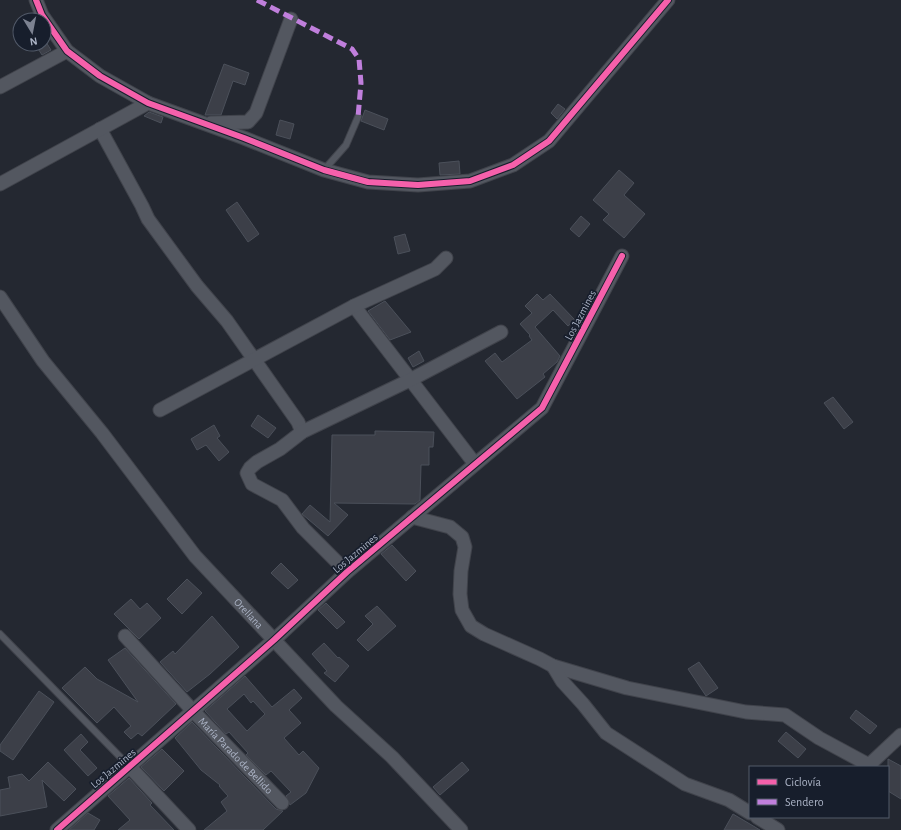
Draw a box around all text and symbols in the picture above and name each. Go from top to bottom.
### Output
north arrow [12,12,52,52]
text: N [29,35,38,47]
street label: Los Jazmines [563,288,598,342]
street label: Los Jazmines [331,532,380,575]
street label: Orellana [232,596,265,631]
street label: María Parado de Bellido [196,716,275,796]
street label: Los Jazmines [89,747,138,790]
legend [749,766,889,818]
text: Ciclovía [785,776,821,788]
text: Sendero [785,796,824,808]

